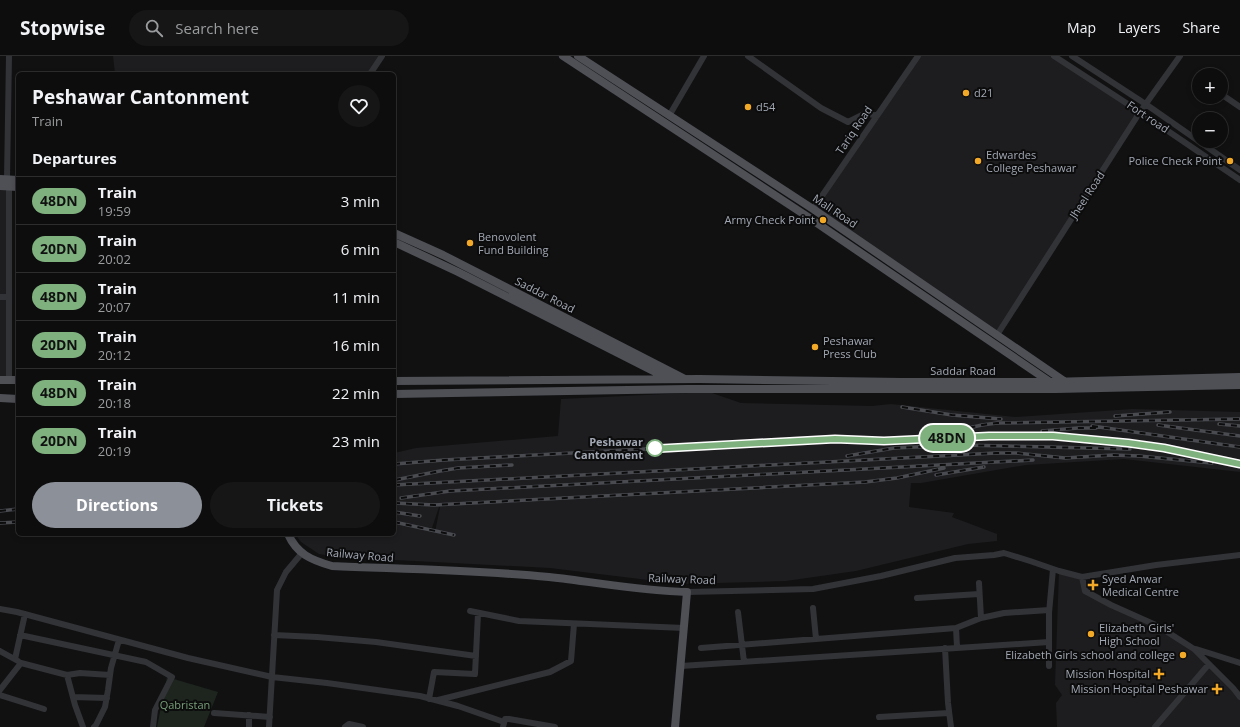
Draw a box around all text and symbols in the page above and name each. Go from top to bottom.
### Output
search box [129,10,409,46]
text: Stopwise [20,15,105,41]
icon: search [143,17,165,39]
text: Search here [175,18,259,38]
text: Map [1067,18,1096,37]
text: Layers [1118,18,1160,37]
text: Share [1182,18,1220,37]
map controls [1192,68,1228,148]
button: + [1192,68,1228,104]
text: Peshawar Cantonment [32,84,249,110]
button: heart [338,85,380,127]
place label: d21 [974,85,993,100]
marker: d21 [961,88,971,98]
street label: Fort road [1124,97,1172,136]
place label: d54 [756,99,776,114]
marker: d54 [743,102,753,112]
street label: Tariq Road [832,103,875,157]
text: Train [32,112,63,130]
button: − [1192,112,1228,148]
place label: Edwardes College Peshawar [986,147,1077,175]
text: Departures [32,148,117,168]
place label: Police Check Point [1128,153,1222,168]
marker: Edwardes College Peshawar [973,156,983,166]
marker: Police Check Point [1225,156,1235,166]
street label: Jheel Road [1065,168,1108,222]
text: Train [98,182,137,202]
street label: Mall Road [810,190,860,231]
text: 48DN [40,191,78,210]
text: 3 min [341,191,380,211]
text: 19:59 [98,202,131,220]
place label: Army Check Point [725,212,815,227]
marker: Army Check Point [818,215,828,225]
place label: Benovolent Fund Building [478,229,548,257]
text: Train [98,230,137,250]
marker: Benovolent Fund Building [465,238,475,248]
text: 20DN [40,239,78,258]
text: 6 min [341,239,380,259]
text: 20:02 [98,250,131,268]
street label: Saddar Road [513,273,578,316]
text: Train [98,278,137,298]
text: 48DN [40,287,78,306]
text: 11 min [332,287,380,307]
text: 20:07 [98,298,131,316]
text: Train [98,326,137,346]
place label: Peshawar Press Club [823,333,877,361]
text: 20DN [40,335,78,354]
text: 16 min [332,335,380,355]
marker: Peshawar Press Club [810,342,820,352]
text: 20:12 [98,346,131,364]
street label: Saddar Road [930,363,996,378]
text: Train [98,374,137,394]
text: 48DN [40,383,78,402]
text: 22 min [332,383,380,403]
text: 20:18 [98,394,131,412]
text: Train [98,422,137,442]
line badge: 48DN [919,425,975,451]
text: 48DN [928,428,966,447]
text: 20DN [40,431,78,450]
text: 23 min [332,431,380,451]
place label: Peshawar Cantonment [574,434,643,462]
marker: Peshawar Cantonment [646,439,664,457]
text: 20:19 [98,442,131,460]
button: Directions [32,482,202,528]
button: Tickets [210,482,380,528]
street label: Railway Road [326,544,394,565]
street label: Railway Road [648,570,716,587]
place label: Syed Anwar Medical Centre [1102,571,1179,599]
marker: Syed Anwar Medical Centre [1087,579,1099,591]
place label: Elizabeth Girls' High School [1099,620,1174,648]
marker: Elizabeth Girls' High School [1086,629,1096,639]
place label: Elizabeth Girls school and college [1005,647,1175,662]
marker: Elizabeth Girls school and college [1178,650,1188,660]
place label: Mission Hospital [1066,666,1150,681]
marker: Mission Hospital [1153,668,1165,680]
place label: Mission Hospital Peshawar [1071,681,1208,696]
marker: Mission Hospital Peshawar [1211,683,1223,695]
park label: Qabristan [160,697,210,712]

